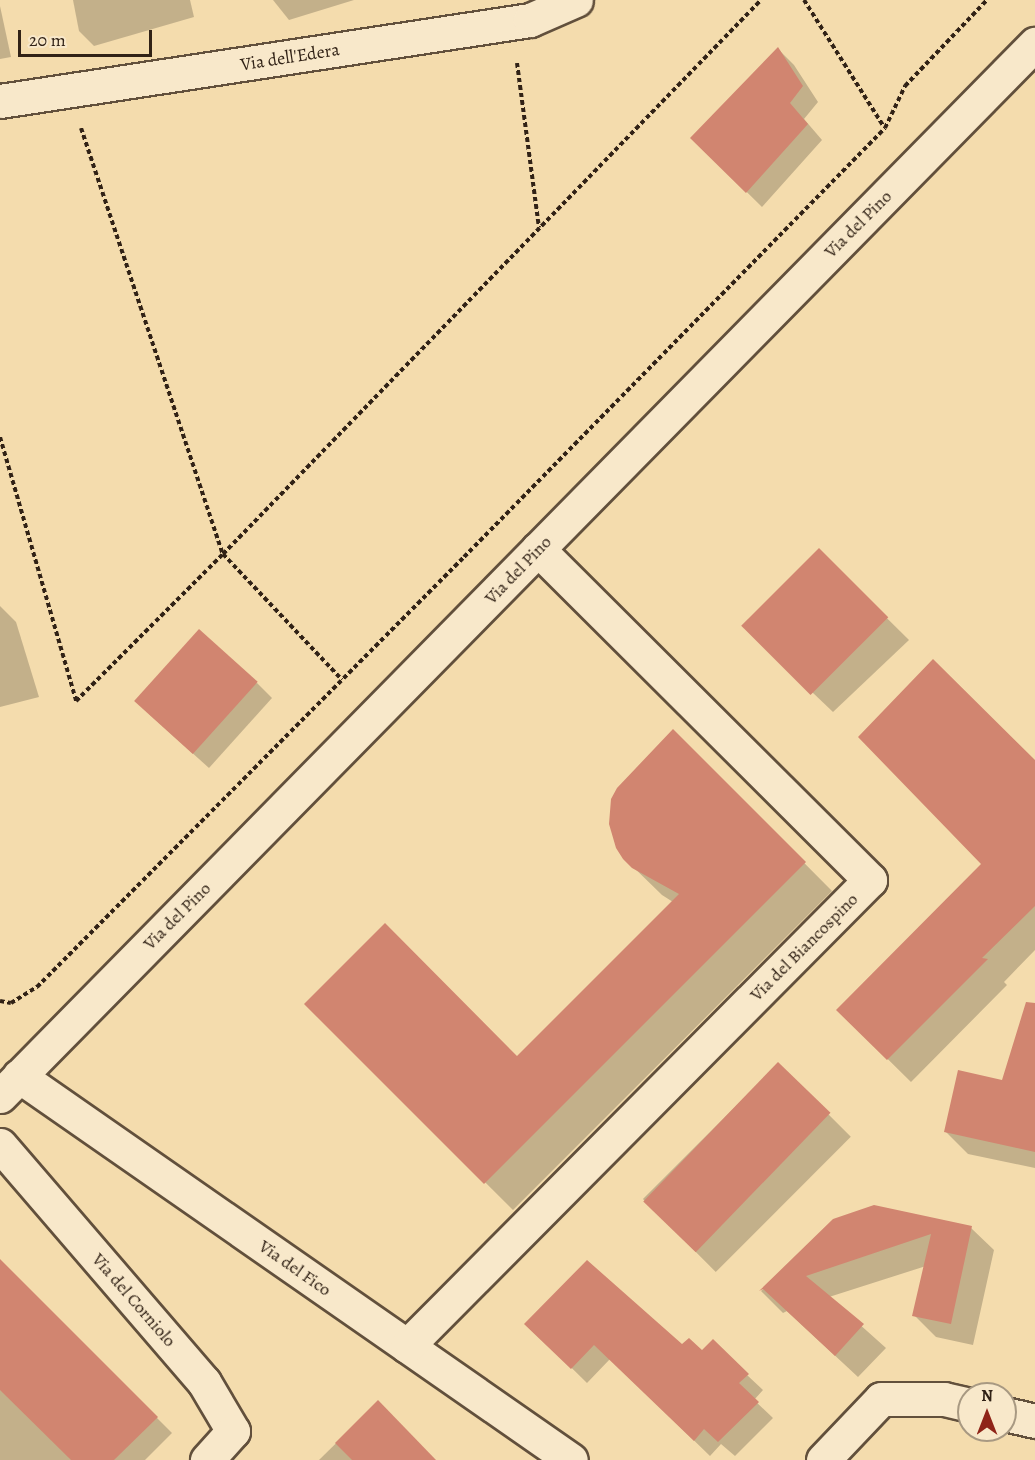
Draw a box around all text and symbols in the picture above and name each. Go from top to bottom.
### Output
scale bar [21,18,154,56]
text: 20 m [29,28,66,52]
street label: Via dell'Edera [239,39,341,75]
street label: Via del Pino [820,186,896,262]
street label: Via del Pino [480,531,556,609]
street label: Via del Pino [139,878,215,954]
street label: Via del Biancospino [746,889,862,1005]
street label: Via del Fico [255,1235,335,1301]
street label: Via del Corniolo [87,1249,181,1351]
north arrow [957,1382,1017,1442]
text: N [981,1385,993,1407]

